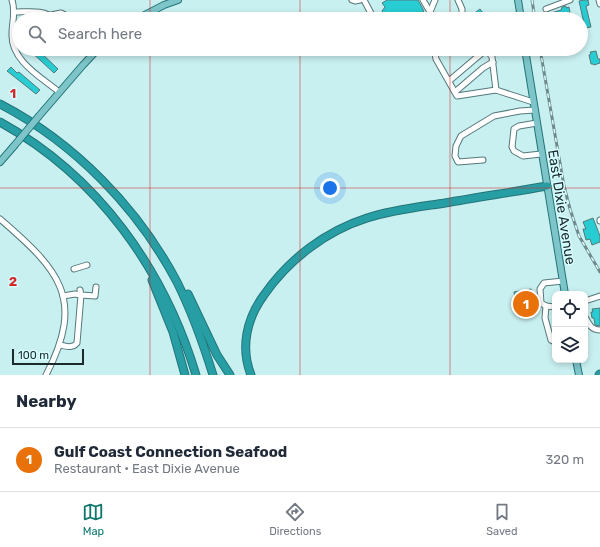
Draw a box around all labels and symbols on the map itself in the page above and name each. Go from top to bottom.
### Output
text: 1 [10,86,16,101]
street label: East Dixie Avenue [544,148,579,266]
your location [320,178,340,198]
text: 2 [9,274,17,289]
pin: 1 [513,289,539,319]
scale bar [12,347,84,366]

